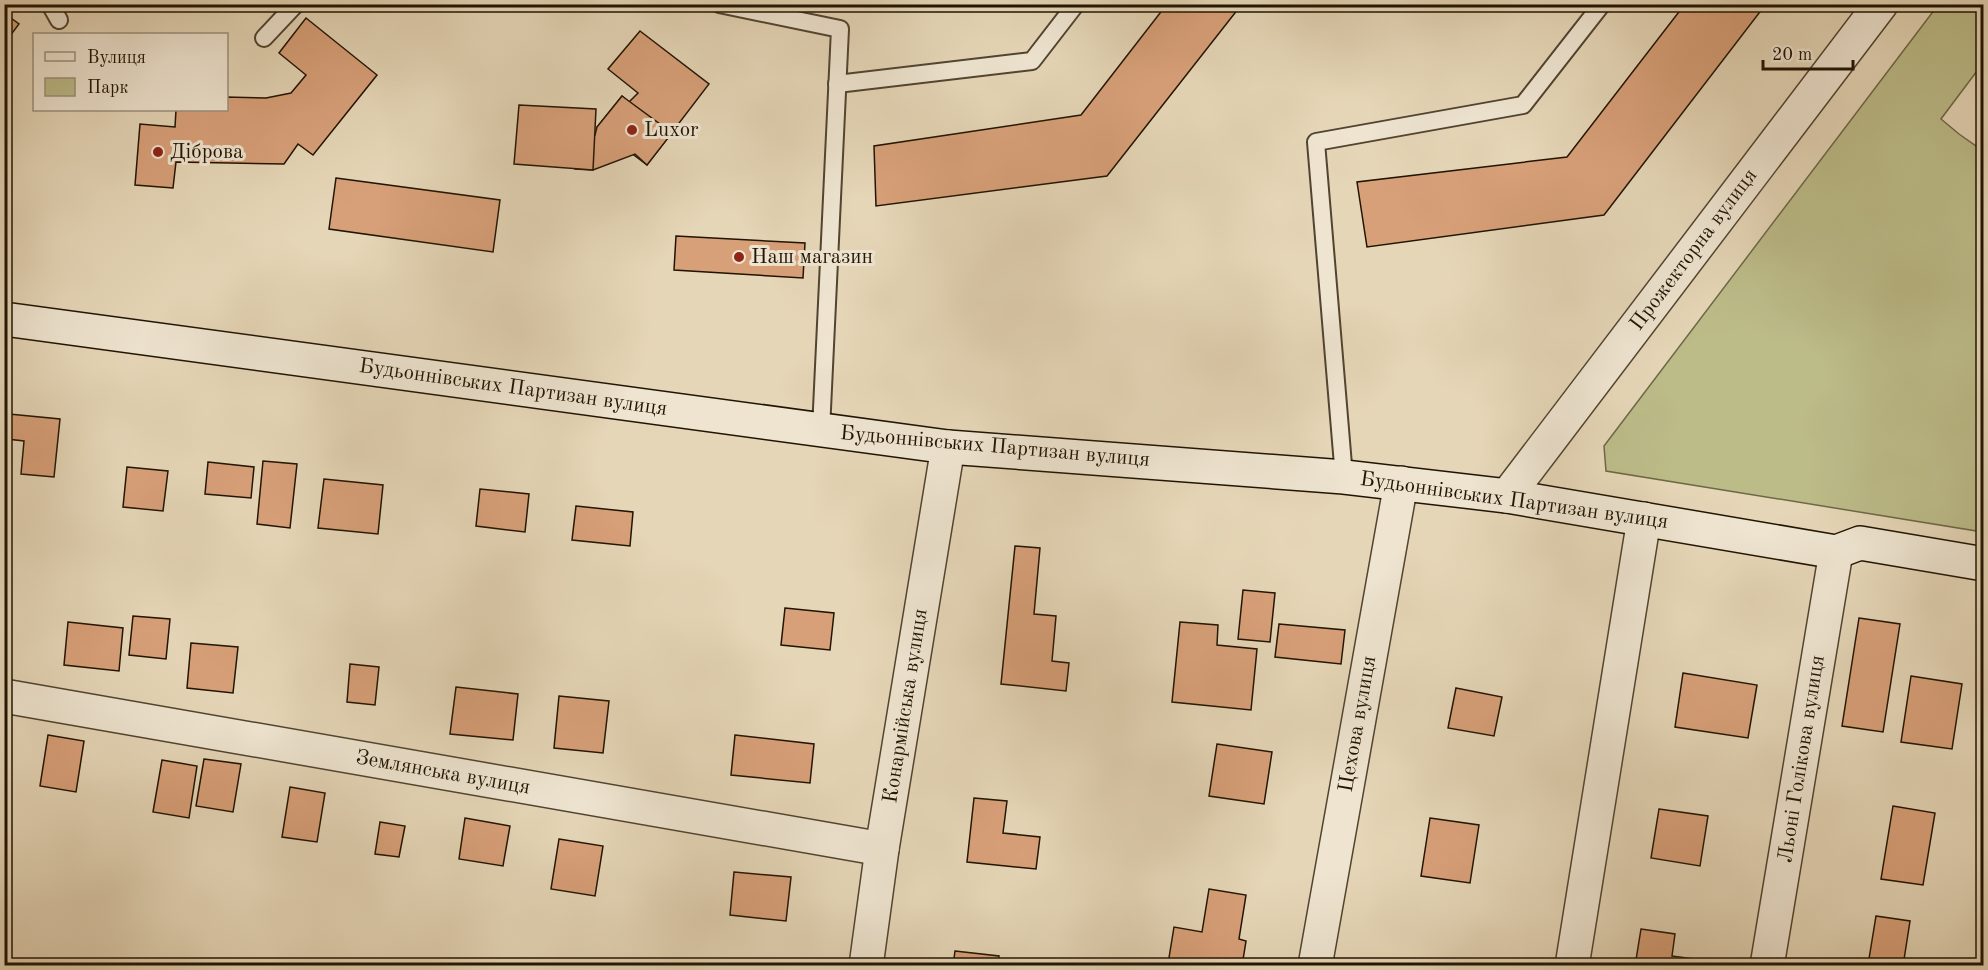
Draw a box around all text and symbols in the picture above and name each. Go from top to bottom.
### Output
legend [33,33,228,111]
scale bar [1763,33,1853,71]
text: 20 m [1772,46,1812,64]
text: Вулиця [87,49,146,67]
text: Парк [87,79,128,97]
place label: Luxor [644,120,699,141]
marker: Luxor [625,123,639,137]
place label: Діброва [170,142,243,163]
marker: Діброва [151,145,165,159]
street label: Прожекторна вулиця [1627,165,1762,335]
place label: Наш магазин [751,247,873,268]
marker: Наш магазин [732,250,746,264]
street label: Будьоннівських Партизан вулиця [358,356,669,420]
street label: Будьоннівських Партизан вулиця [839,423,1151,471]
street label: Будьоннівських Партизан вулиця [1359,469,1670,533]
street label: Конармійська вулиця [880,607,932,805]
street label: Цехова вулиця [1336,654,1380,794]
street label: Льоні Голікова вулиця [1775,654,1829,864]
street label: Землянська вулиця [354,747,532,799]

